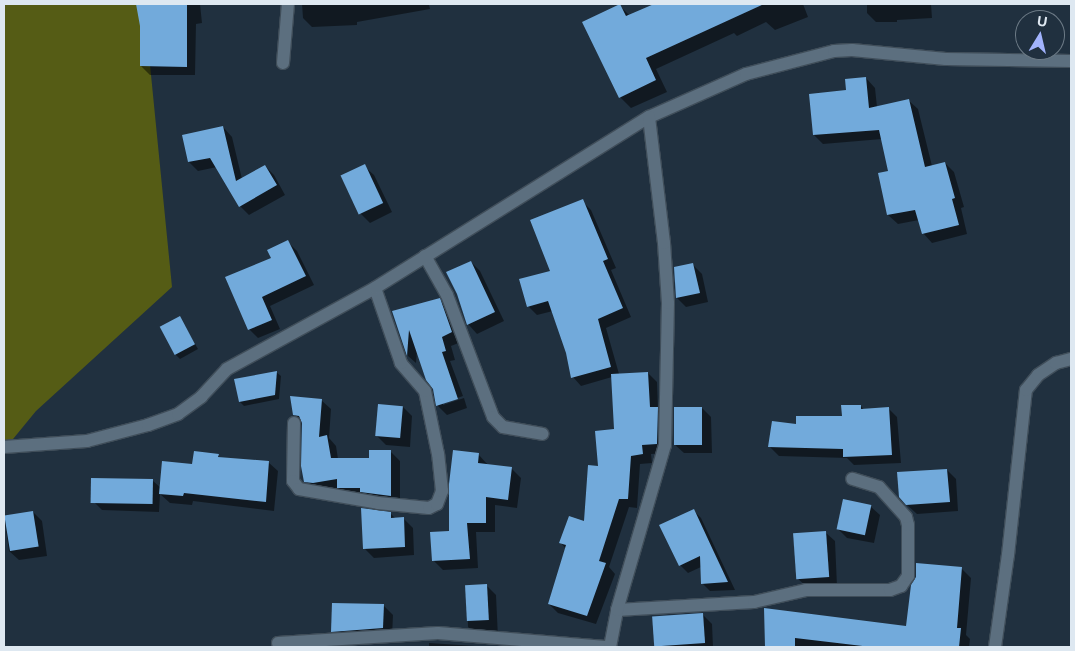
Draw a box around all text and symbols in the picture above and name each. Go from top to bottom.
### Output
north arrow [1015,10,1065,60]
text: U [1036,12,1048,30]

